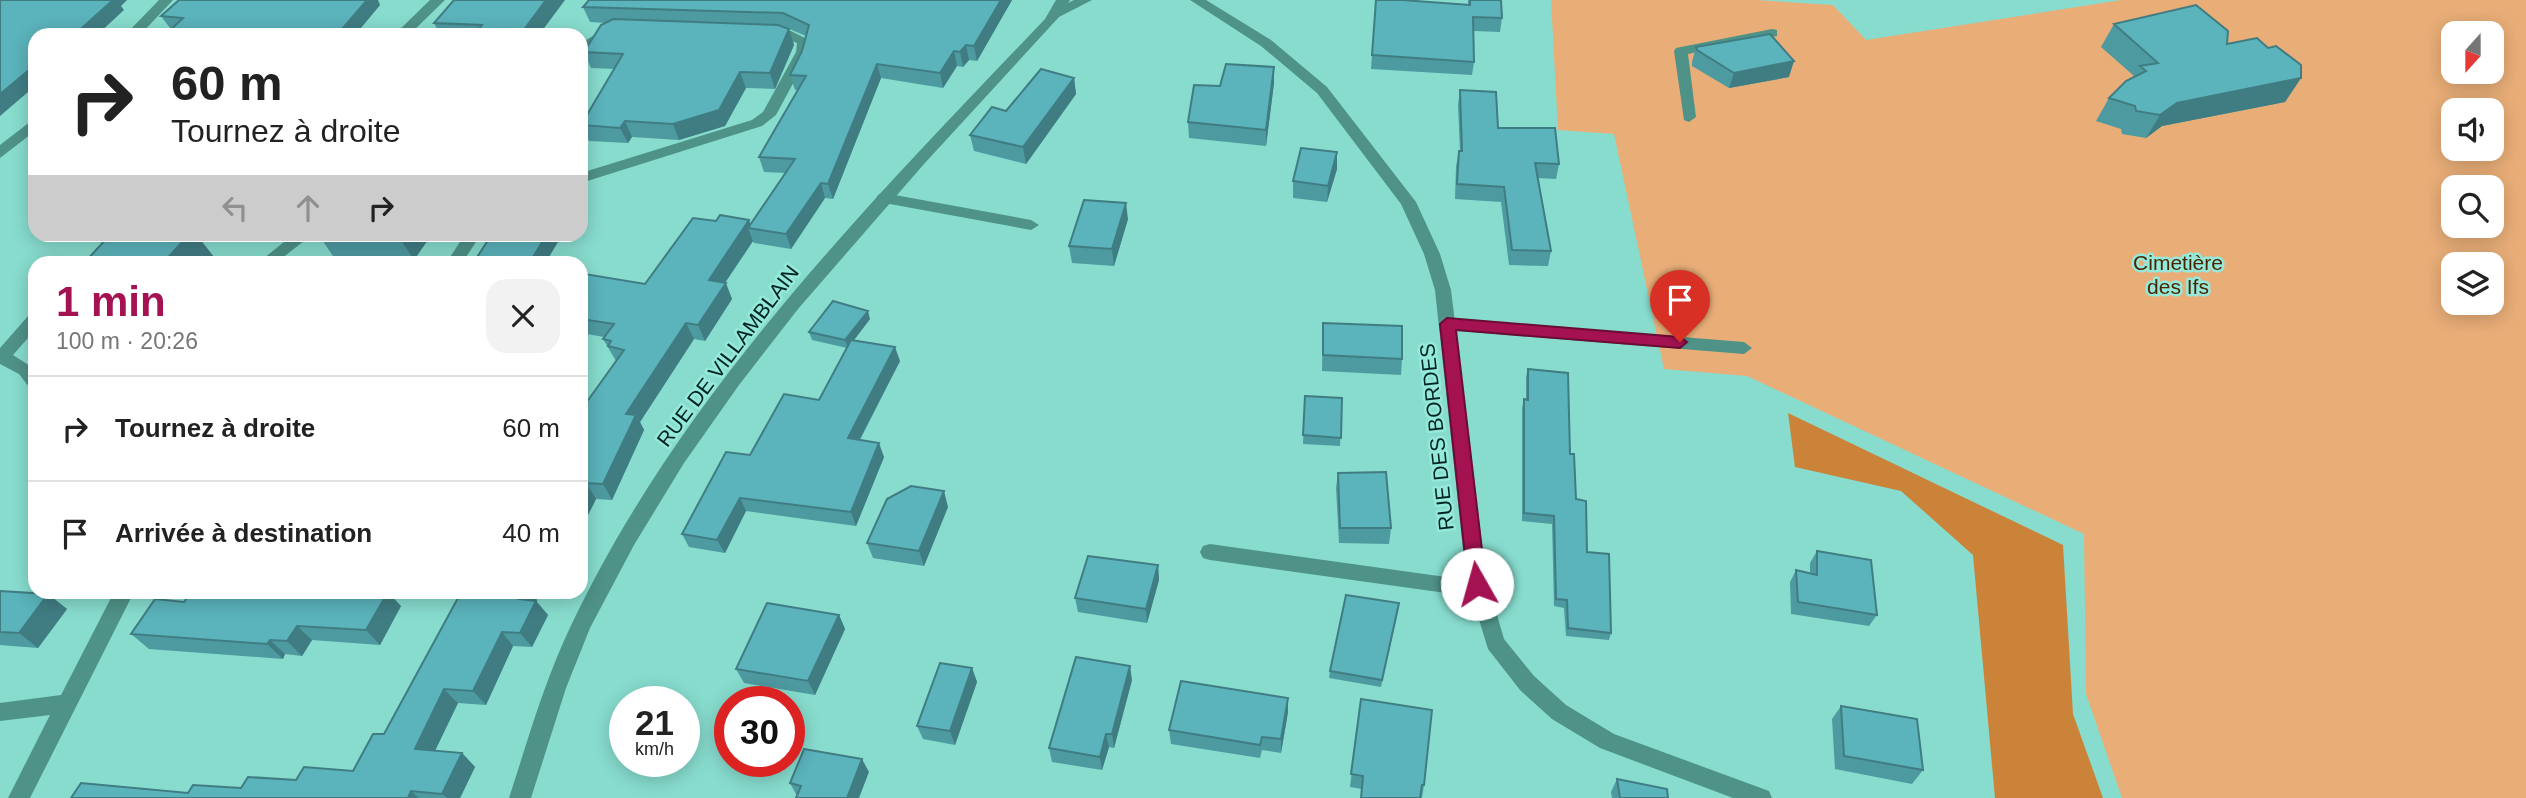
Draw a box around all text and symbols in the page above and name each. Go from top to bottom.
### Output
north arrow [2441,21,2504,84]
map controls [2441,21,2504,315]
icon: right [56,56,147,147]
text: 60 m [171,56,283,110]
button: sound [2441,98,2504,161]
text: Tournez à droite [171,113,400,149]
button: search [2441,175,2504,238]
icon: left [216,189,254,227]
icon: ahead [289,189,327,227]
icon: right [362,189,400,227]
park label: Cimetière des Ifs [2133,251,2223,298]
button: layers [2441,252,2504,315]
street label: RUE DE VILLAMBLAIN [652,261,803,451]
pin [1650,270,1710,342]
text: 1 min [56,278,166,325]
button: close [486,279,560,353]
icon: arrive [1661,281,1699,319]
text: 100 m · 20:26 [56,328,198,354]
street label: RUE DES BORDES [1415,342,1458,532]
icon: right [56,410,94,448]
text: Tournez à droite [115,413,315,443]
text: 60 m [502,413,560,443]
icon: arrive [56,515,94,553]
text: Arrivée à destination [115,518,372,548]
text: 40 m [502,518,560,548]
position arrow [1440,547,1514,621]
speed limit sign: 30 [714,686,805,777]
text: 21 [635,703,674,742]
text: km/h [635,739,674,759]

